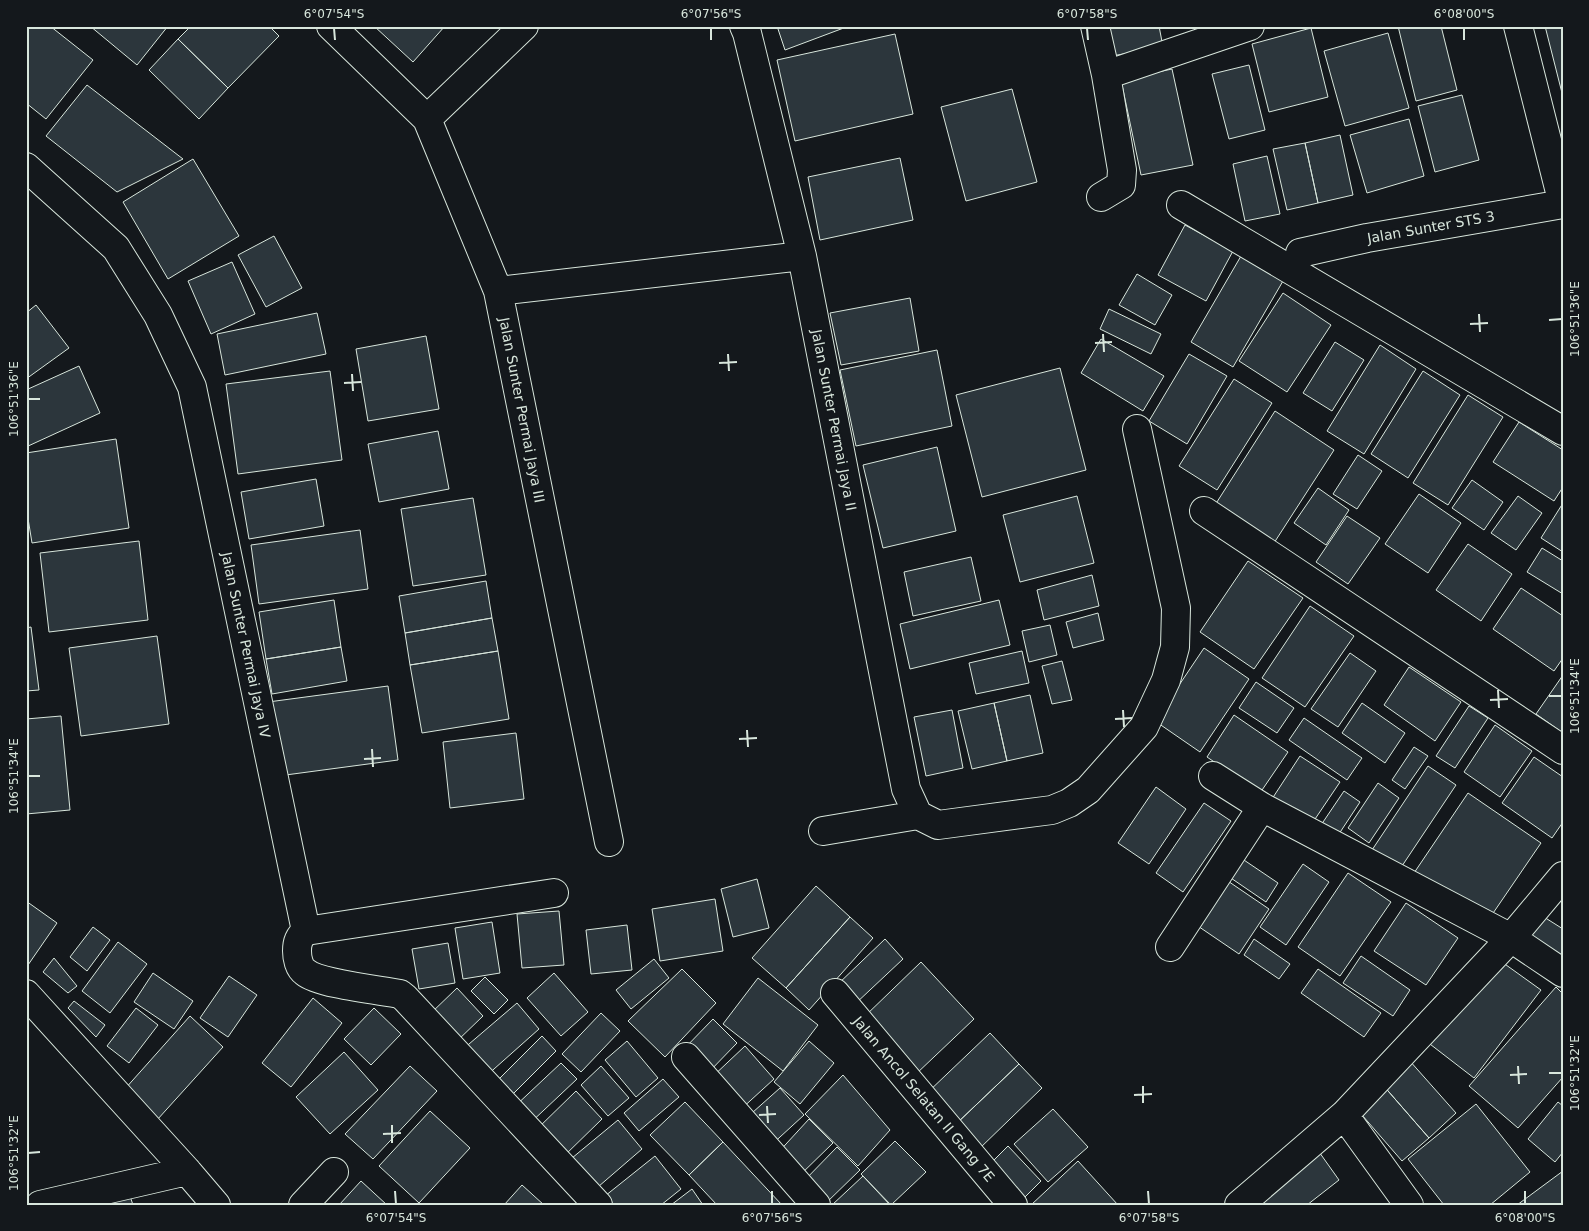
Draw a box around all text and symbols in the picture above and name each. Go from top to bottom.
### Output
text: 6°07'54"S [304,7,364,21]
text: 6°07'56"S [681,7,741,21]
text: 6°07'58"S [1057,7,1117,21]
text: 6°08'00"S [1434,7,1494,21]
street label: Jalan Sunter STS 3 [1365,208,1496,246]
text: 106°51'36"E [1568,281,1582,357]
street label: Jalan Sunter Permai Jaya III [496,315,548,504]
street label: Jalan Sunter Permai Jaya II [808,327,859,512]
text: 106°51'36"E [7,361,21,437]
street label: Jalan Sunter Permai Jaya IV [218,550,274,740]
text: 106°51'34"E [1568,658,1582,734]
text: 106°51'34"E [7,738,21,814]
street label: Jalan Ancol Selatan II Gang 7E [849,1012,998,1185]
text: 106°51'32"E [1568,1035,1582,1111]
text: 106°51'32"E [7,1115,21,1191]
text: 6°07'54"S [366,1211,426,1225]
text: 6°07'56"S [742,1211,802,1225]
text: 6°07'58"S [1119,1211,1179,1225]
text: 6°08'00"S [1495,1211,1555,1225]

